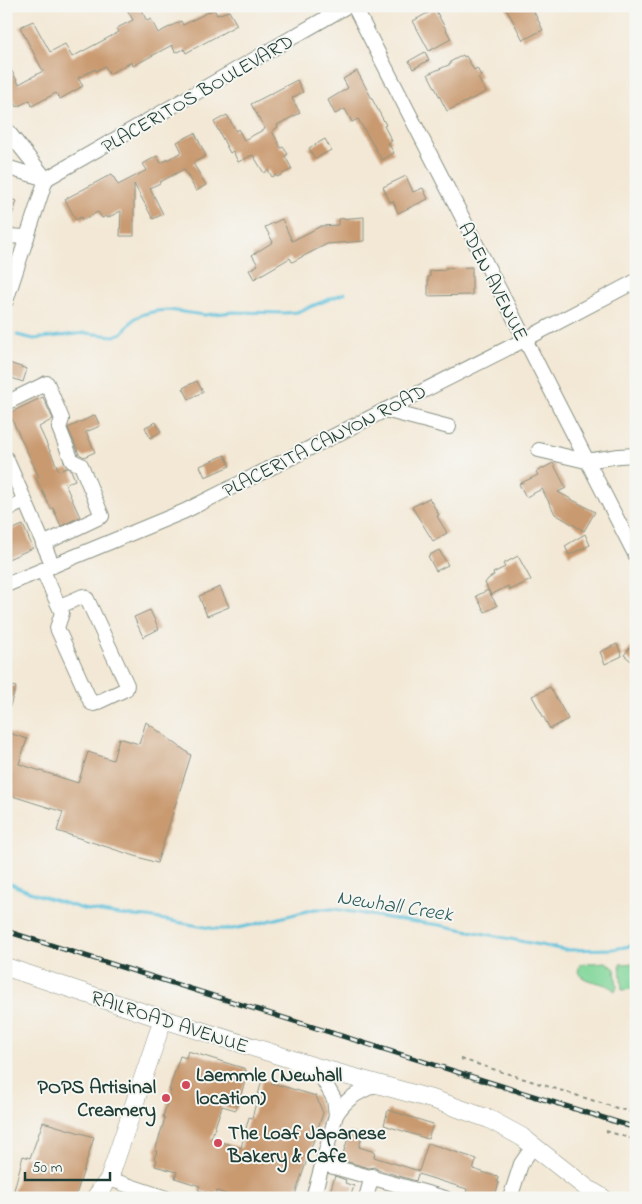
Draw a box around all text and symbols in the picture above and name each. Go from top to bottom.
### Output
street label: PLACERITOS BOULEVARD [97,28,300,162]
street label: ADEN AVENUE [449,218,534,347]
street label: PLACERITA CANYON ROAD [218,378,432,506]
water label: Newhall Creek [335,883,455,931]
street label: RAILROAD AVENUE [87,984,252,1063]
place label: Laemmle (Newhall location) [196,1062,342,1114]
place label: POPS Artisinal Creamery [38,1074,156,1127]
marker: Laemmle (Newhall location) [180,1079,192,1091]
marker: POPS Artisinal Creamery [160,1092,172,1104]
place label: The Loaf Japanese Bakery & Cafe [227,1120,387,1173]
marker: The Loaf Japanese Bakery & Cafe [212,1137,224,1149]
scale bar [25,1149,110,1181]
text: 50 m [32,1157,63,1179]

